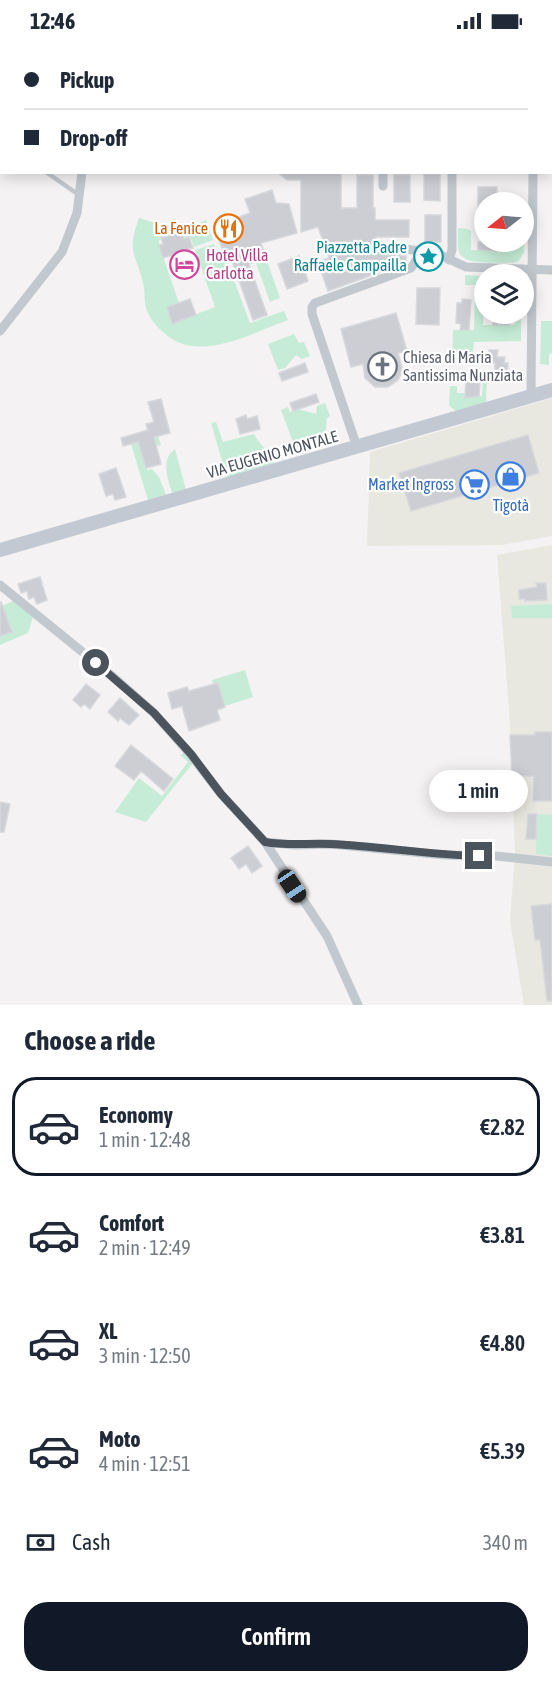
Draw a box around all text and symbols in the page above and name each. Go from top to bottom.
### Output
text: 12:46 [30,8,75,34]
text: Pickup [60,67,115,93]
text: Drop-off [60,125,127,151]
north arrow [474,192,534,252]
map controls [474,192,534,324]
restaurant icon: La Fenice [213,212,245,244]
place label: La Fenice [154,219,208,237]
place label: Piazzetta Padre Raffaele Campailla [294,238,407,275]
place icon: Piazzetta Padre Raffaele Campailla [412,240,444,272]
place label: Hotel Villa Carlotta [206,246,268,282]
hotel icon: Hotel Villa Carlotta [169,248,201,280]
button: layers [474,264,534,324]
place label: Chiesa di Maria Santissima Nunziata [403,348,523,384]
church icon: Chiesa di Maria Santissima Nunziata [366,350,398,382]
street label: VIA EUGENIO MONTALE [204,427,340,481]
shop icon: Tigotà [495,461,527,493]
supermarket icon: Market Ingross [459,468,491,500]
place label: Market Ingross [368,475,454,494]
place label: Tigotà [493,496,529,515]
route start [82,649,109,676]
callout: 1 min [430,769,528,811]
text: 1 min [458,779,499,802]
route end [465,842,492,869]
car [274,866,310,906]
text: Choose a ride [24,1025,156,1056]
icon: car [27,1100,81,1154]
text: Economy [99,1102,173,1128]
text: €2.82 [480,1114,525,1140]
text: 1 min · 12:48 [99,1128,191,1151]
icon: car [27,1208,81,1262]
text: Comfort [99,1210,164,1236]
text: €3.81 [480,1222,525,1248]
text: 2 min · 12:49 [99,1236,191,1259]
icon: car [27,1316,81,1370]
text: XL [99,1318,117,1344]
text: €4.80 [480,1330,525,1356]
text: 3 min · 12:50 [99,1344,191,1367]
icon: car [27,1424,81,1478]
text: Moto [99,1426,141,1452]
text: €5.39 [480,1438,525,1464]
text: 4 min · 12:51 [99,1452,191,1475]
icon: cash [24,1526,57,1559]
text: Cash [72,1529,111,1555]
text: 340 m [483,1531,528,1554]
button: Confirm [24,1602,528,1671]

